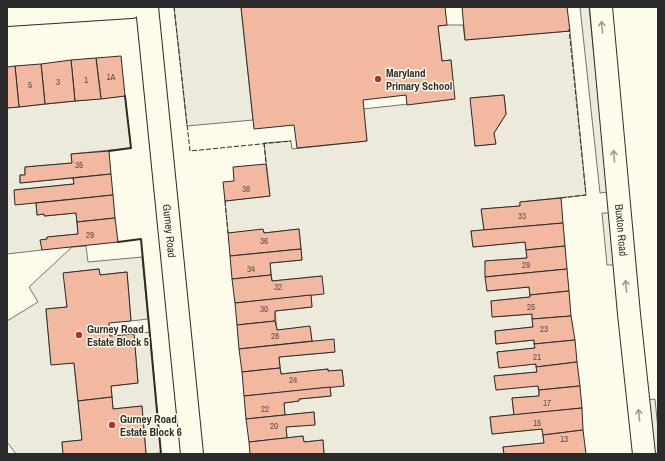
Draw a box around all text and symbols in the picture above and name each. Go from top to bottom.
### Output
one-way arrow [599,21,606,34]
place label: Maryland Primary School [386,66,452,93]
house number: 1A [106,71,116,83]
house number: 1 [84,74,88,86]
marker: Maryland Primary School [373,74,383,84]
house number: 3 [56,76,60,88]
house number: 5 [28,79,32,91]
one-way arrow [611,150,618,163]
house number: 35 [75,159,83,171]
house number: 38 [242,183,250,195]
street label: Gurney Road [160,203,179,258]
street label: Buxton Road [612,203,631,257]
house number: 33 [518,210,526,222]
house number: 29 [86,229,94,241]
house number: 36 [260,235,268,247]
house number: 29 [522,259,530,271]
house number: 34 [247,263,255,275]
one-way arrow [623,280,630,293]
house number: 32 [274,281,282,293]
house number: 25 [527,301,535,313]
house number: 30 [260,303,268,315]
place label: Gurney Road Estate Block 5 [87,322,149,349]
house number: 23 [540,323,548,335]
marker: Gurney Road Estate Block 5 [74,330,84,340]
house number: 28 [271,330,279,342]
house number: 21 [533,351,541,363]
house number: 24 [289,374,297,386]
house number: 17 [543,397,551,409]
house number: 22 [261,403,269,415]
one-way arrow [636,409,643,422]
place label: Gurney Road Estate Block 6 [120,412,182,439]
house number: 15 [533,417,541,429]
marker: Gurney Road Estate Block 6 [107,420,117,430]
house number: 20 [270,420,278,432]
house number: 13 [560,433,568,445]

